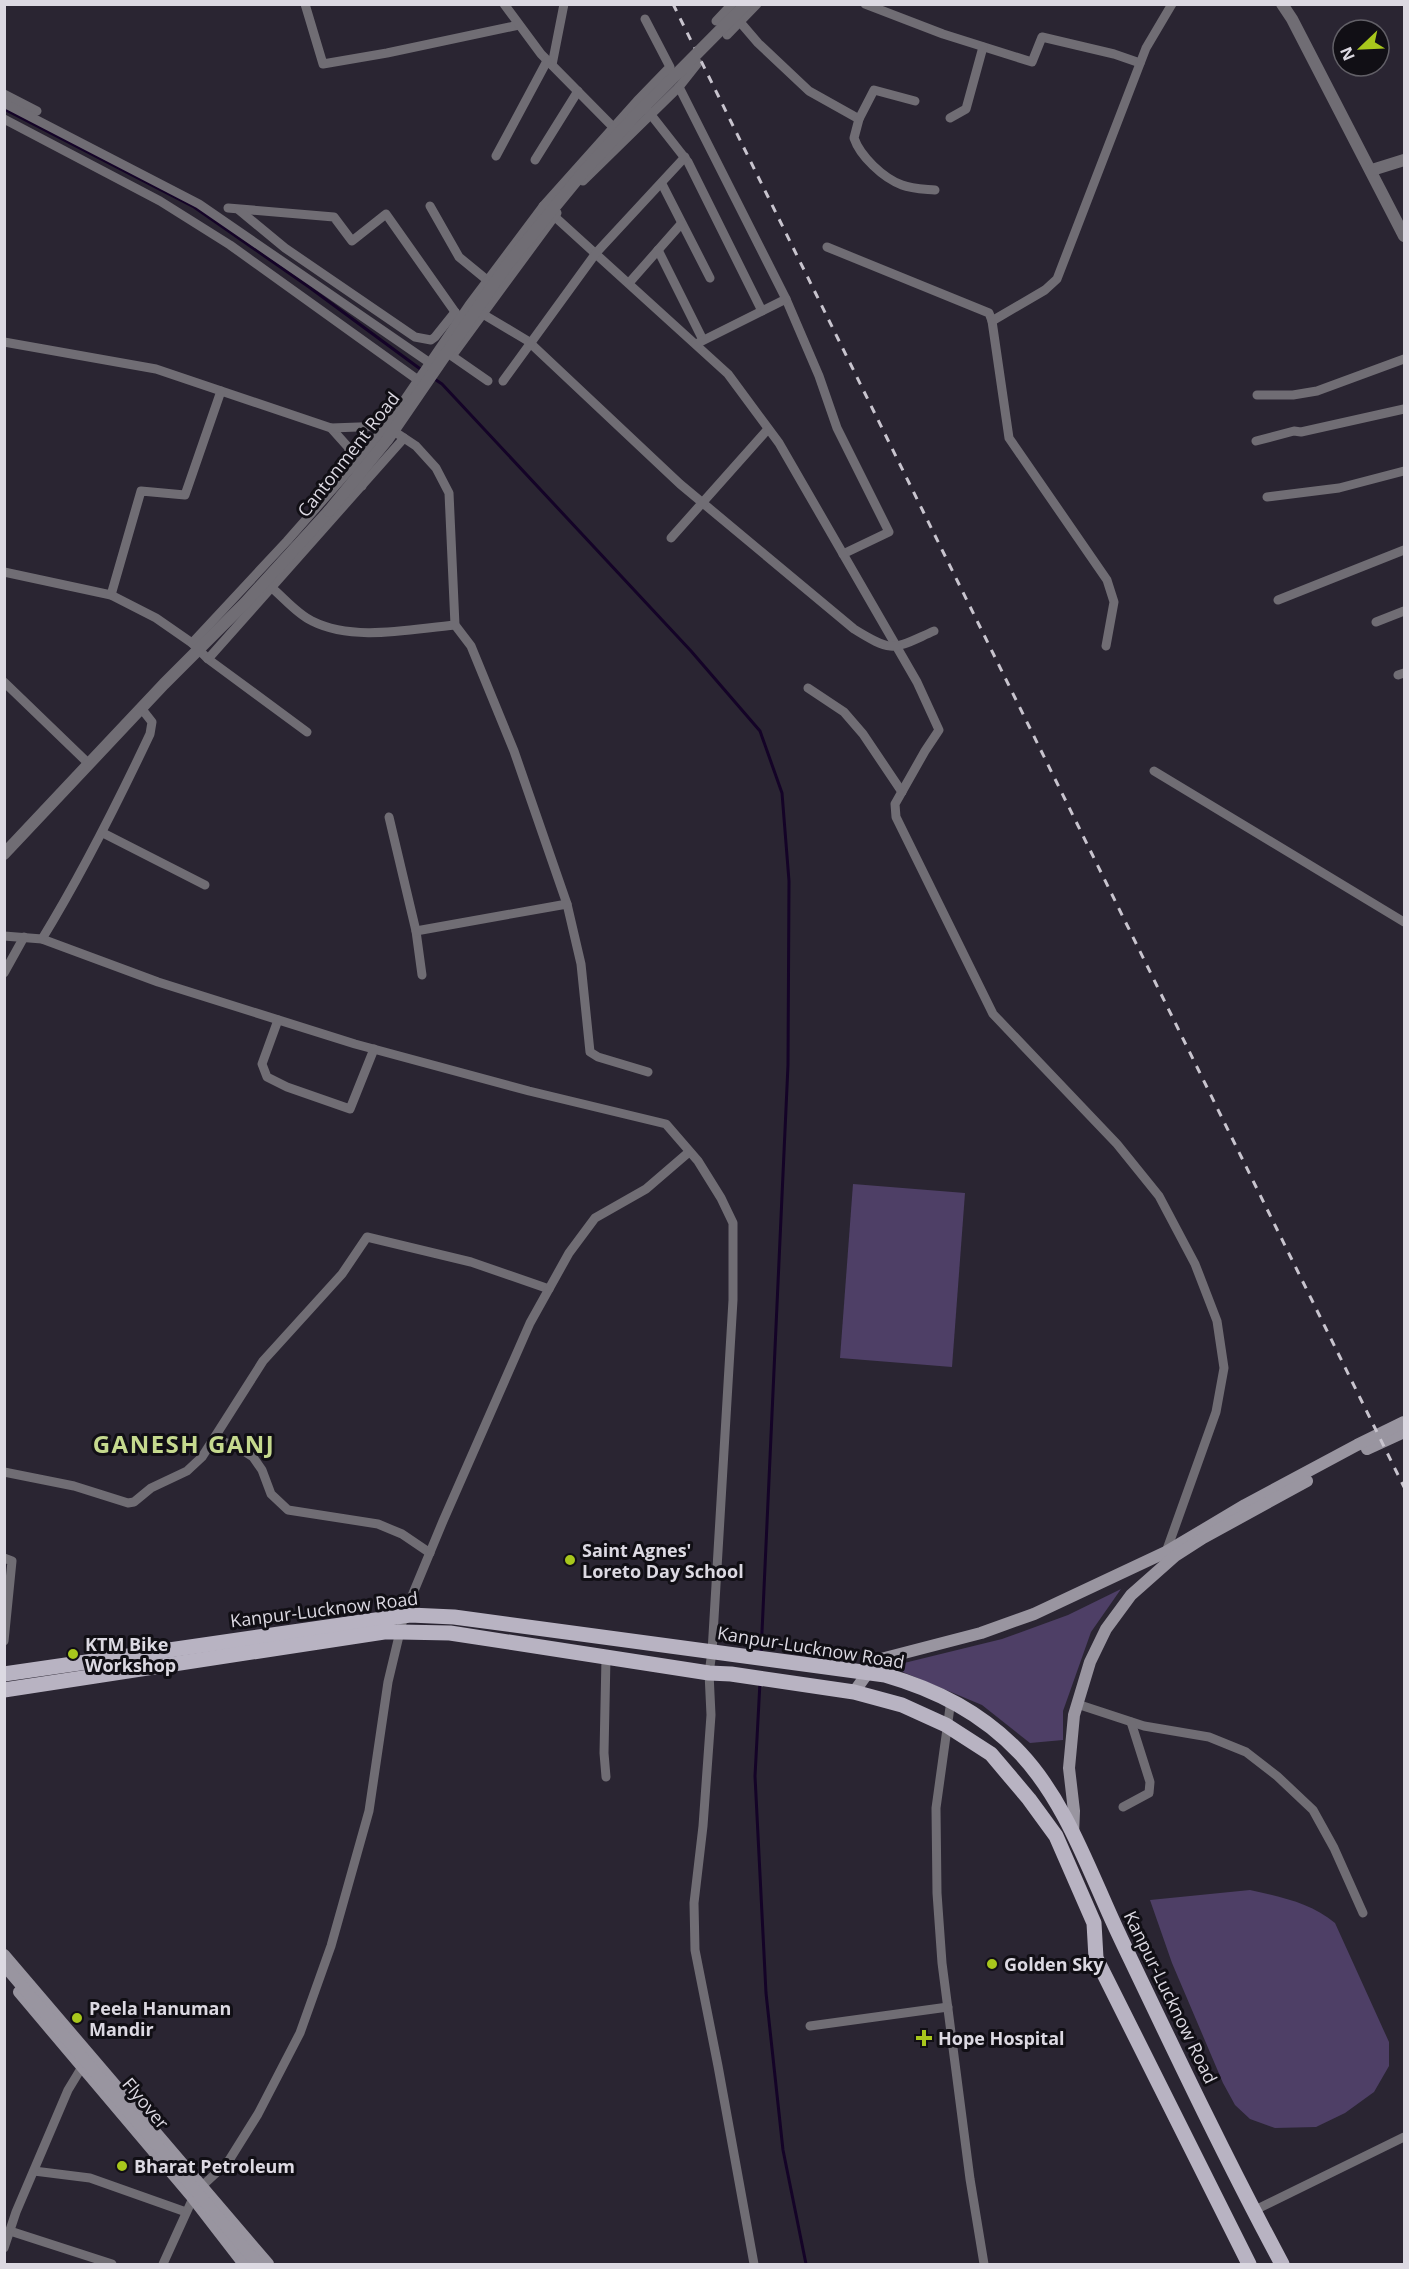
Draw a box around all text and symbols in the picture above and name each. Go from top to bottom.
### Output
north arrow [1331,18,1391,78]
text: N [1335,44,1360,64]
street label: Cantonment Road [292,387,404,521]
district label: GANESH GANJ [93,1427,275,1460]
place label: Saint Agnes' Loreto Day School [582,1538,744,1583]
marker: Saint Agnes' Loreto Day School [563,1553,577,1567]
street label: Kanpur-Lucknow Road [229,1586,419,1632]
street label: Kanpur-Lucknow Road [716,1620,906,1674]
place label: KTM Bike Workshop [85,1632,176,1677]
marker: KTM Bike Workshop [66,1647,80,1661]
street label: Kanpur-Lucknow Road [1119,1907,1223,2087]
place label: Golden Sky [1004,1952,1104,1976]
marker: Golden Sky [985,1957,999,1971]
place label: Peela Hanuman Mandir [89,1996,231,2041]
marker: Peela Hanuman Mandir [70,2011,84,2025]
place label: Hope Hospital [938,2026,1065,2050]
marker: Hope Hospital [915,2029,933,2047]
street label: Flyover [117,2072,175,2134]
place label: Bharat Petroleum [134,2154,295,2178]
marker: Bharat Petroleum [115,2159,129,2173]

